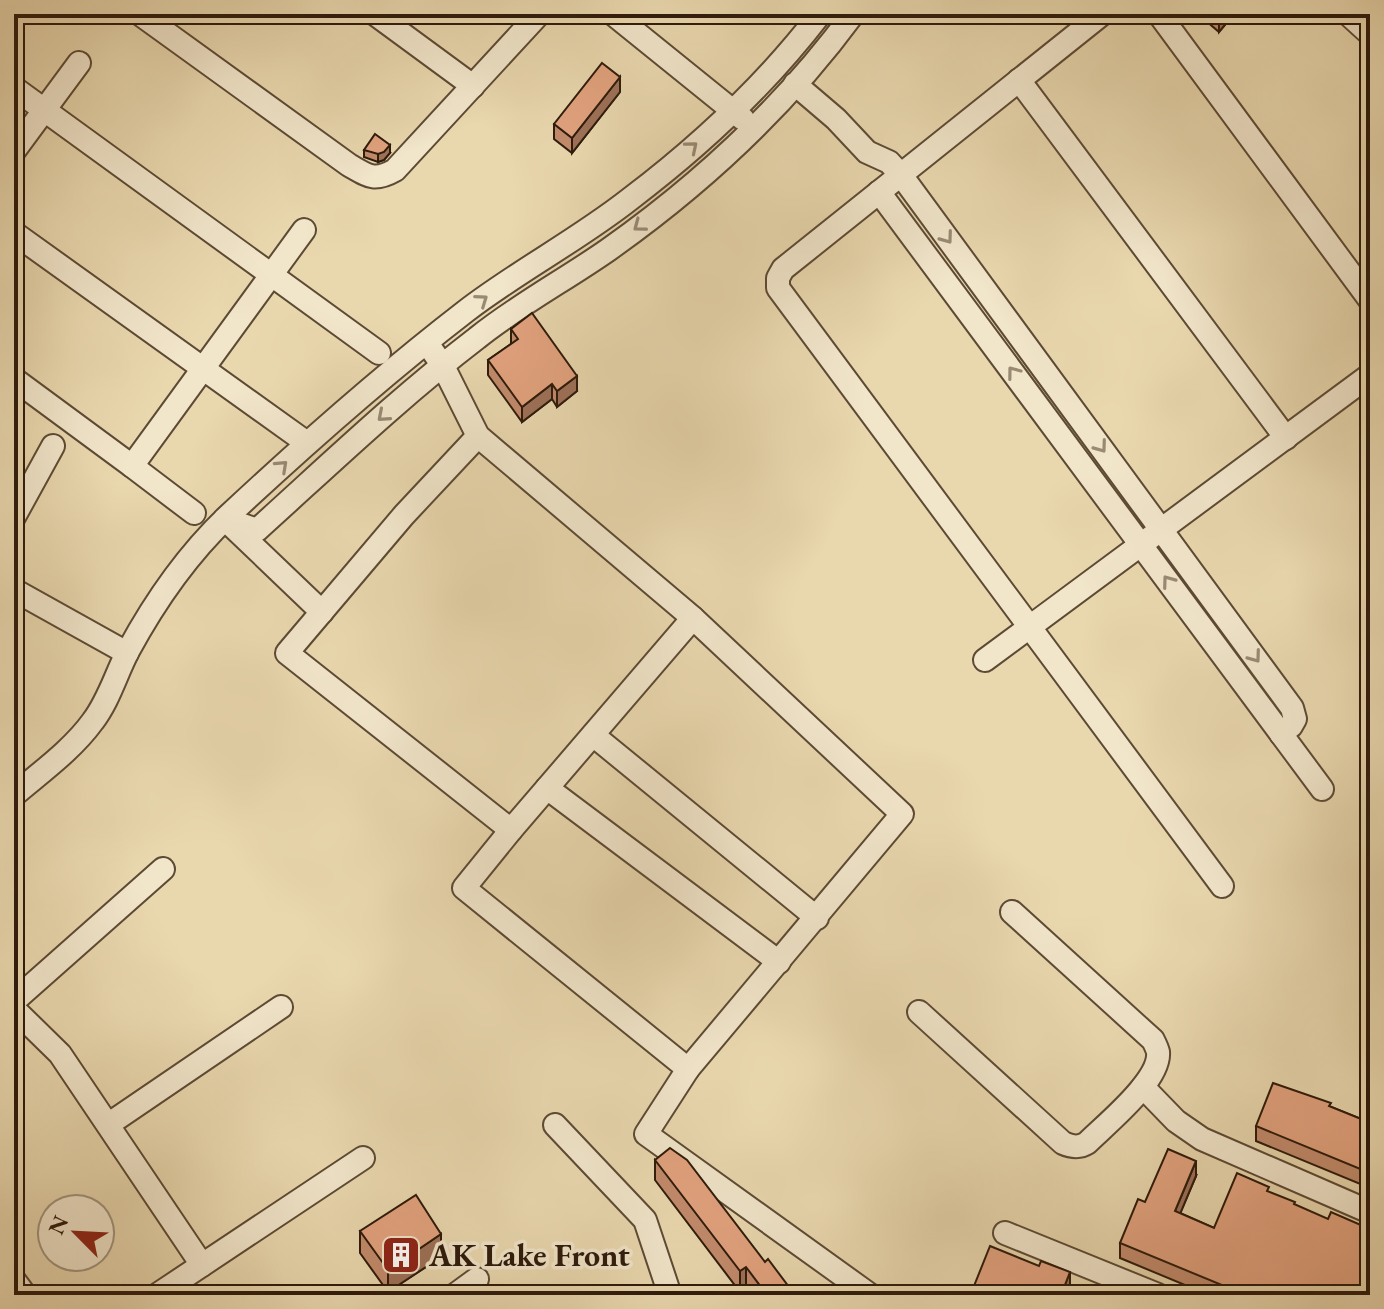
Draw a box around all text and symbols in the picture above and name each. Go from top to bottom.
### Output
one-way arrow [683,142,697,157]
one-way arrow [633,217,648,231]
one-way arrow [937,229,951,243]
one-way arrow [473,295,487,310]
one-way arrow [1009,366,1023,381]
one-way arrow [378,406,392,421]
one-way arrow [1091,438,1105,453]
one-way arrow [273,461,287,475]
one-way arrow [1164,575,1178,589]
one-way arrow [1245,648,1259,662]
north arrow [36,1193,116,1273]
text: N [41,1211,75,1239]
building icon: AK Lake Front [380,1234,422,1276]
place label: AK Lake Front [428,1234,630,1276]

